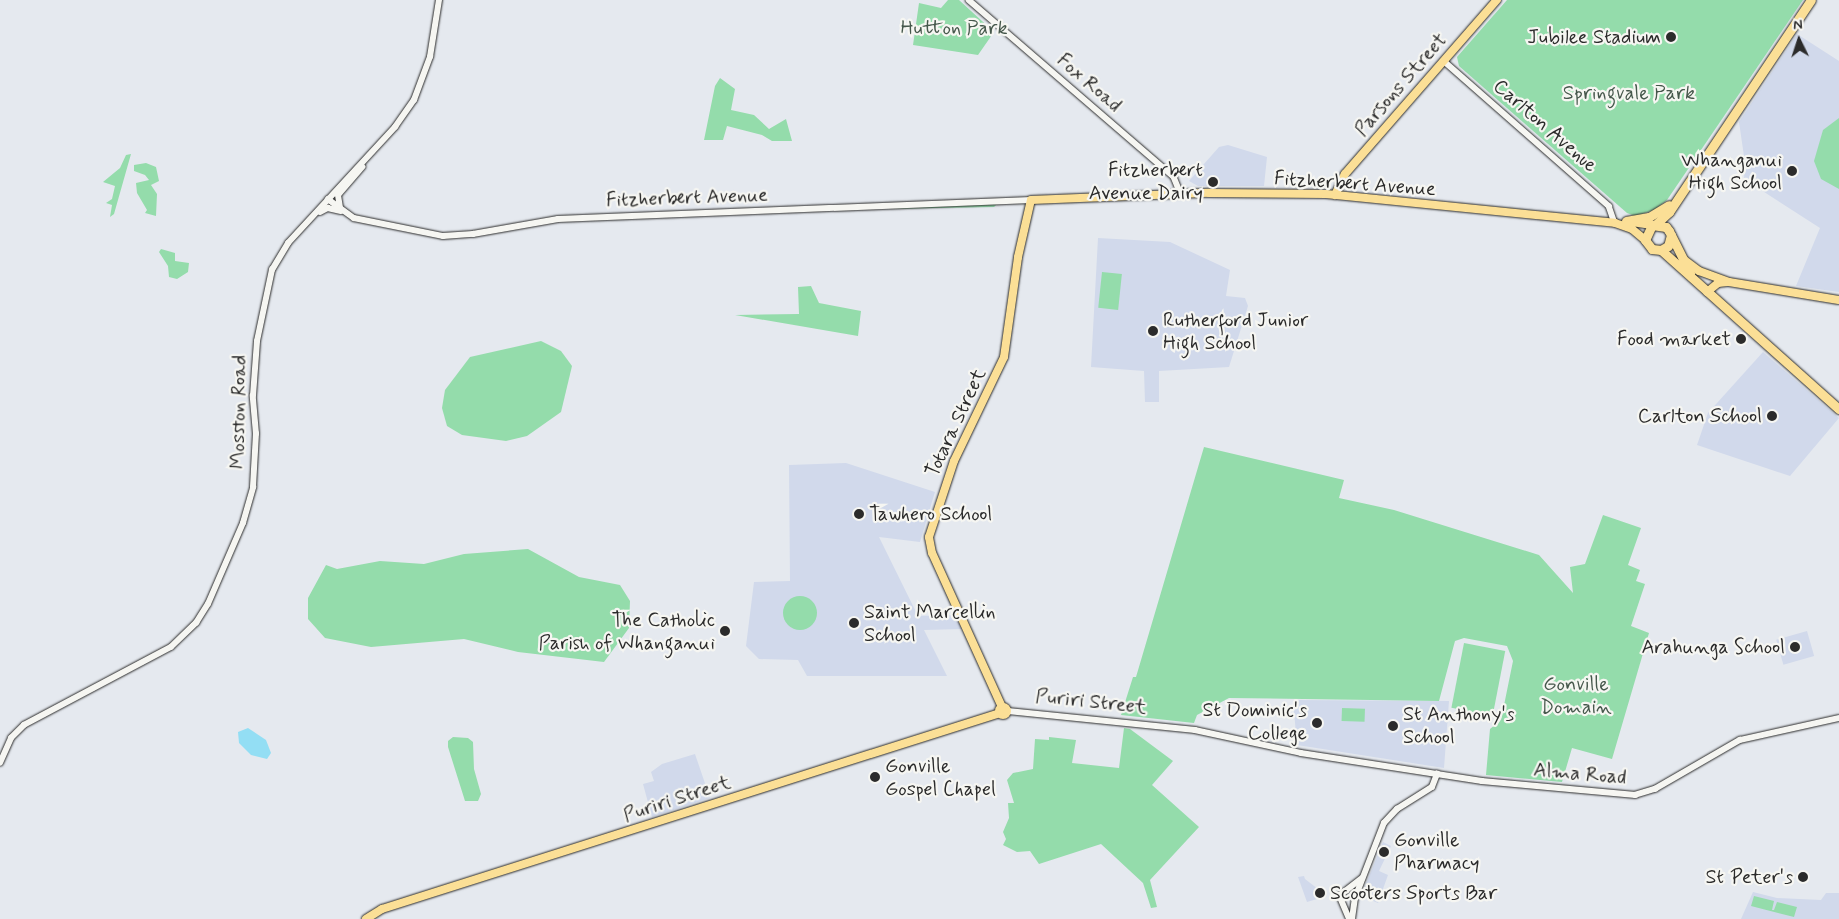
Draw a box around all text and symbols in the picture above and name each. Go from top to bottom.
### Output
north arrow [1774,15,1824,65]
park label: Hutton Park [901,16,1007,40]
text: N [1793,16,1803,34]
place label: Jubilee Stadium [1525,25,1661,49]
street label: Parsons Street [1350,29,1452,141]
marker: Jubilee Stadium [1665,31,1677,43]
street label: Fox Road [1053,49,1125,117]
street label: Carlton Avenue [1486,73,1604,179]
park label: Springvale Park [1564,81,1694,105]
place label: Whanganui High School [1681,148,1782,195]
place label: Fitzherbert Avenue Dairy [1088,158,1203,205]
marker: Whanganui High School [1786,165,1798,177]
street label: Fitzherbert Avenue [1273,166,1437,202]
marker: Fitzherbert Avenue Dairy [1207,176,1219,188]
street label: Fitzherbert Avenue [605,183,769,213]
place label: Rutherford Junior High School [1163,308,1311,355]
marker: Rutherford Junior High School [1147,325,1159,337]
place label: Food market [1624,327,1731,351]
marker: Food market [1735,333,1747,345]
street label: Mosston Road [226,356,252,468]
street label: Totara Street [920,365,992,481]
place label: Carlton School [1638,404,1762,428]
marker: Carlton School [1766,410,1778,422]
place label: Tawhero School [869,502,992,526]
marker: Tawhero School [853,508,865,520]
place label: Saint Marcellin School [864,600,996,647]
place label: The Catholic Parish of Whanganui [535,608,715,655]
marker: Saint Marcellin School [848,617,860,629]
marker: The Catholic Parish of Whanganui [719,625,731,637]
place label: Arahunga School [1641,635,1785,659]
marker: Arahunga School [1789,641,1801,653]
park label: Gonville Domain [1540,672,1612,719]
street label: Puriri Street [1034,684,1148,720]
place label: St Dominic's College [1195,699,1307,746]
place label: St Anthony's School [1403,702,1509,749]
marker: St Dominic's College [1311,717,1323,729]
marker: St Anthony's School [1387,720,1399,732]
place label: Gonville Gospel Chapel [885,754,1000,801]
street label: Alma Road [1533,758,1627,790]
street label: Puriri Street [620,770,734,828]
marker: Gonville Gospel Chapel [869,771,881,783]
place label: Gonville Pharmacy [1394,828,1480,875]
marker: Gonville Pharmacy [1378,846,1390,858]
place label: St Peter's [1710,865,1793,889]
marker: St Peter's [1797,871,1809,883]
place label: Scooters Sports Bar [1330,881,1501,905]
marker: Scooters Sports Bar [1314,887,1326,899]

